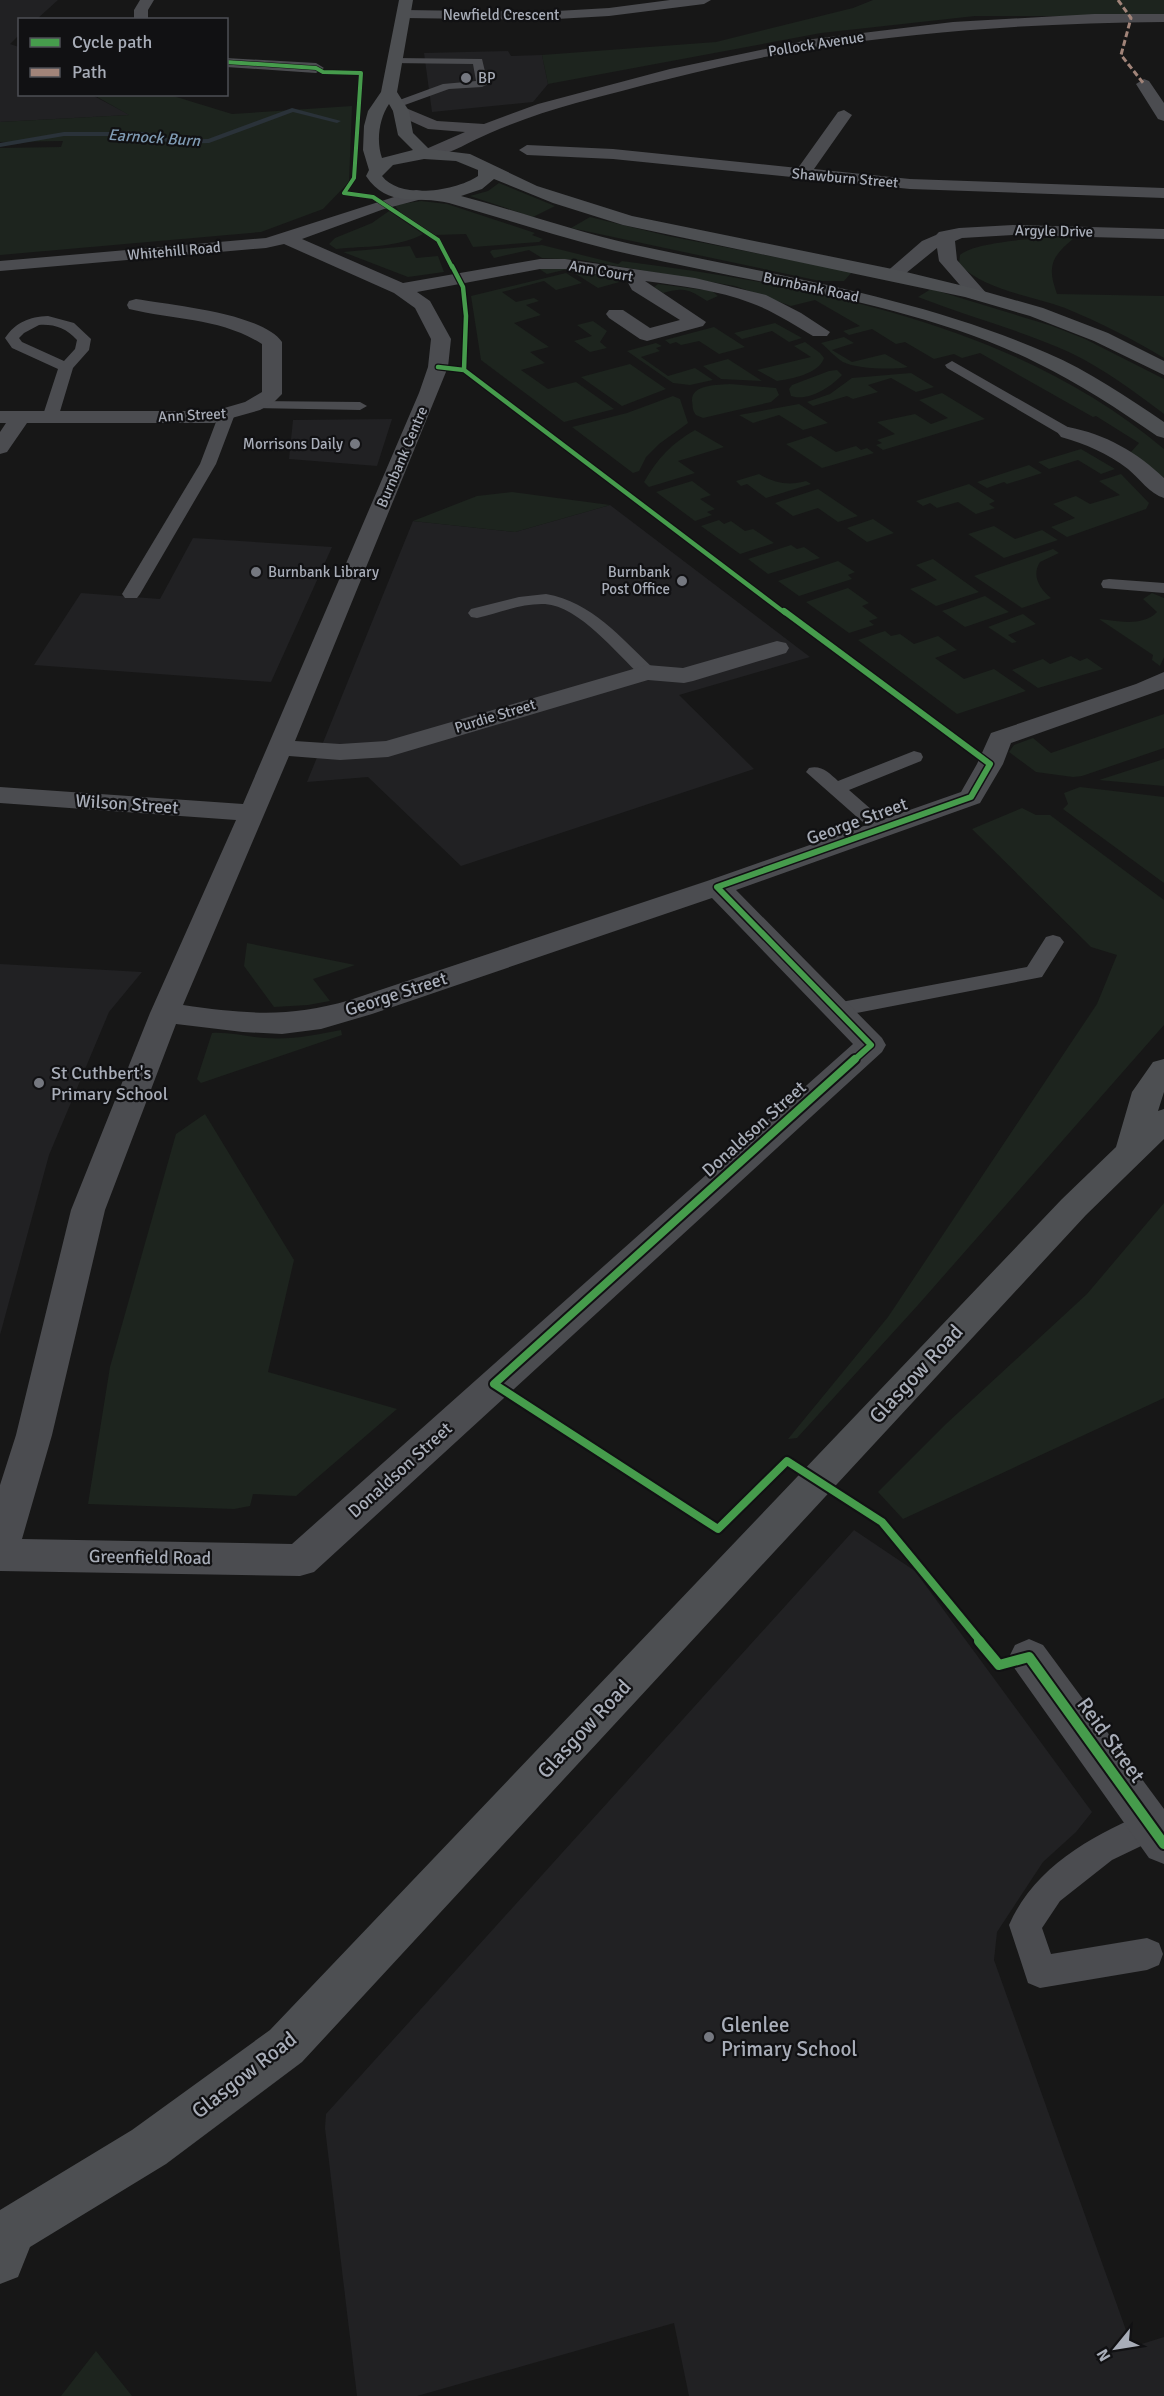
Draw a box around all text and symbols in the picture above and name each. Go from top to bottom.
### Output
street label: Newfield Crescent [443,6,559,24]
legend [18,18,228,96]
street label: Pollock Avenue [767,28,865,60]
text: Cycle path [72,31,152,53]
text: Path [72,61,107,83]
place label: BP [478,69,496,87]
marker: BP [459,71,473,85]
water label: Earnock Burn [107,125,202,151]
street label: Shawburn Street [791,164,899,192]
street label: Argyle Drive [1015,221,1093,241]
street label: Whitehill Road [126,238,222,264]
street label: Ann Court [567,257,635,285]
street label: Burnbank Road [761,268,861,306]
street label: Ann Street [158,404,226,426]
street label: Burnbank Centre [373,404,431,510]
place label: Morrisons Daily [243,435,343,453]
marker: Morrisons Daily [348,437,362,451]
place label: Burnbank Library [268,563,379,581]
place label: Burnbank Post Office [601,563,670,598]
marker: Burnbank Library [249,565,263,579]
marker: Burnbank Post Office [675,574,689,588]
street label: Purdie Street [452,695,538,737]
street label: Wilson Street [75,789,179,819]
street label: George Street [804,793,910,849]
street label: George Street [342,967,450,1021]
place label: St Cuthbert's Primary School [51,1062,168,1105]
marker: St Cuthbert's Primary School [32,1076,46,1090]
street label: Donaldson Street [697,1076,811,1182]
street label: Glasgow Road [863,1319,969,1429]
street label: Donaldson Street [343,1417,457,1523]
street label: Greenfield Road [89,1545,211,1569]
street label: Glasgow Road [531,1674,637,1784]
street label: Reid Street [1071,1692,1151,1788]
place label: Glenlee Primary School [721,2012,857,2062]
street label: Glasgow Road [186,2026,302,2124]
marker: Glenlee Primary School [702,2030,716,2044]
north arrow [1086,2318,1146,2378]
text: N [1092,2345,1115,2365]

